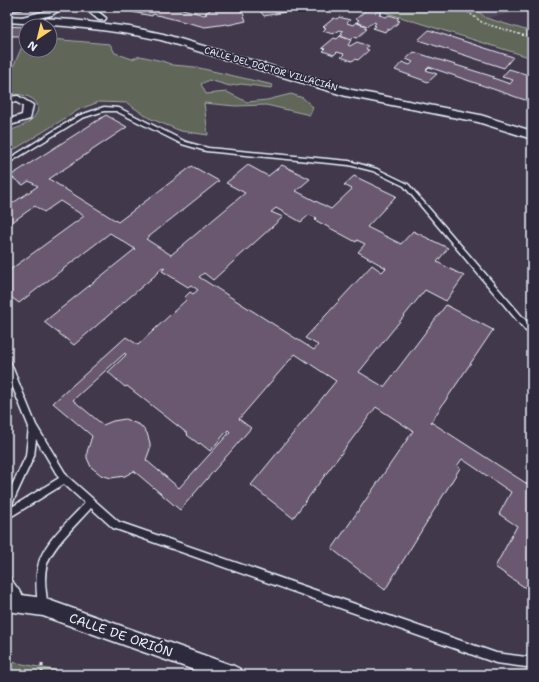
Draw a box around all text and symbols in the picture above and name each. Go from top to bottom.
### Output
north arrow [18,18,58,58]
text: N [24,37,40,54]
street label: CALLE DEL DOCTOR VILLACIÁN [203,43,339,94]
street label: CALLE DE ORIÓN [67,608,175,661]

